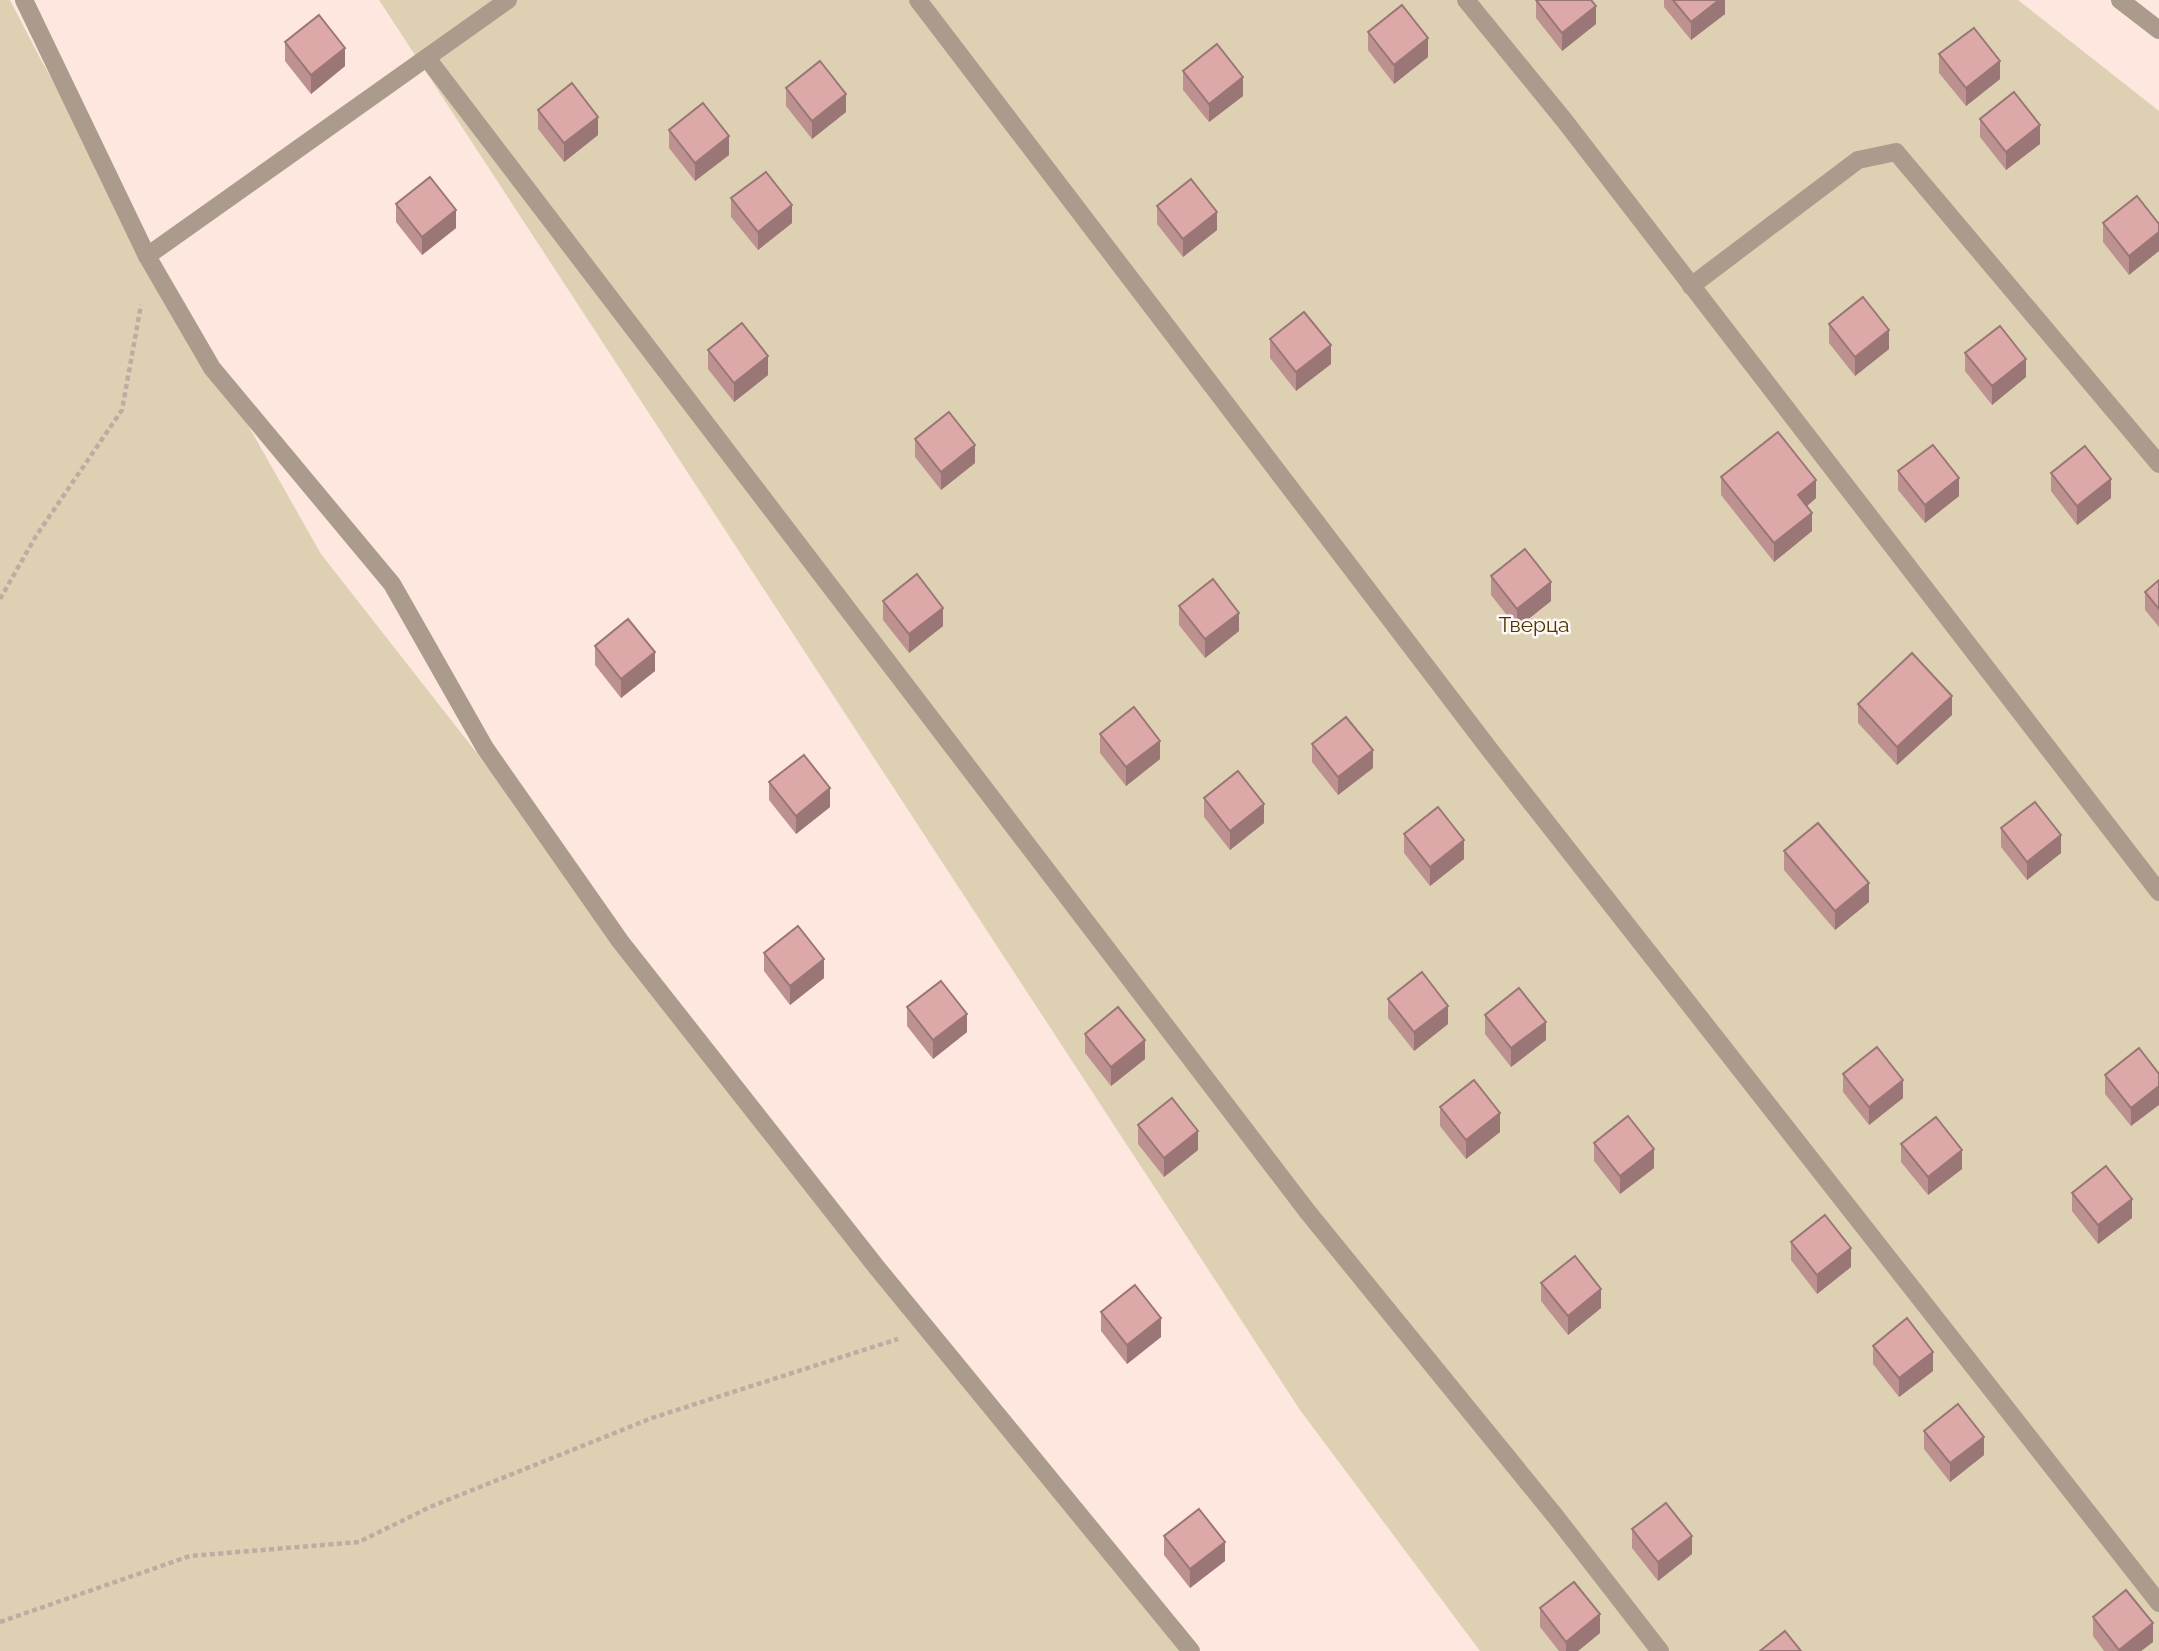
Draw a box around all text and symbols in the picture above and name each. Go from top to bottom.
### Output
park label: Тверца [1498,612,1570,637]

